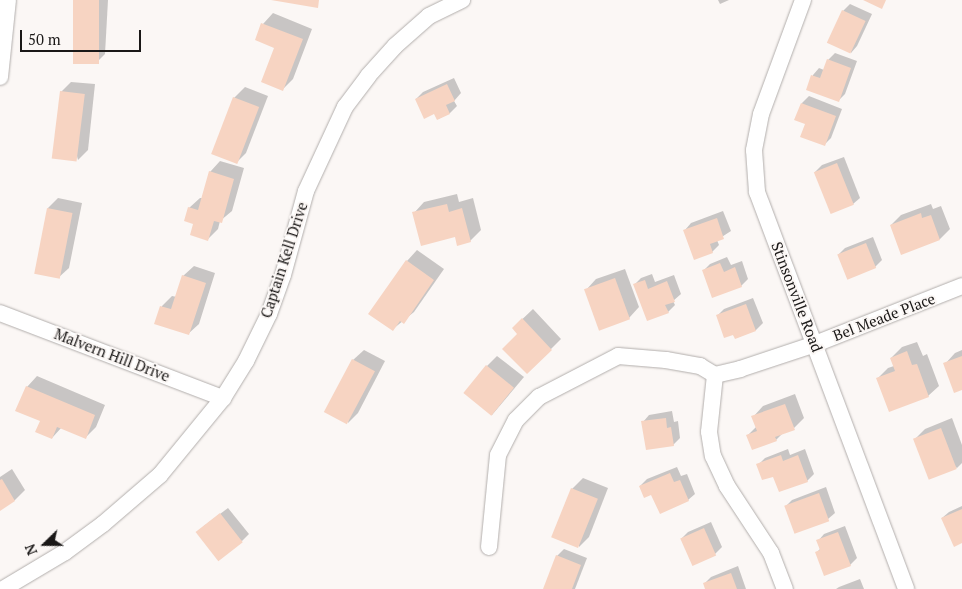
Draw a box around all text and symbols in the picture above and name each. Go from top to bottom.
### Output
scale bar [22,20,144,52]
text: 50 m [28,29,61,49]
street label: Captain Kell Drive [257,200,311,320]
street label: Stinsonville Road [768,239,826,355]
street label: Bel Meade Place [830,289,938,345]
street label: Malvern Hill Drive [52,325,172,385]
north arrow [20,519,70,569]
text: N [20,541,41,558]

